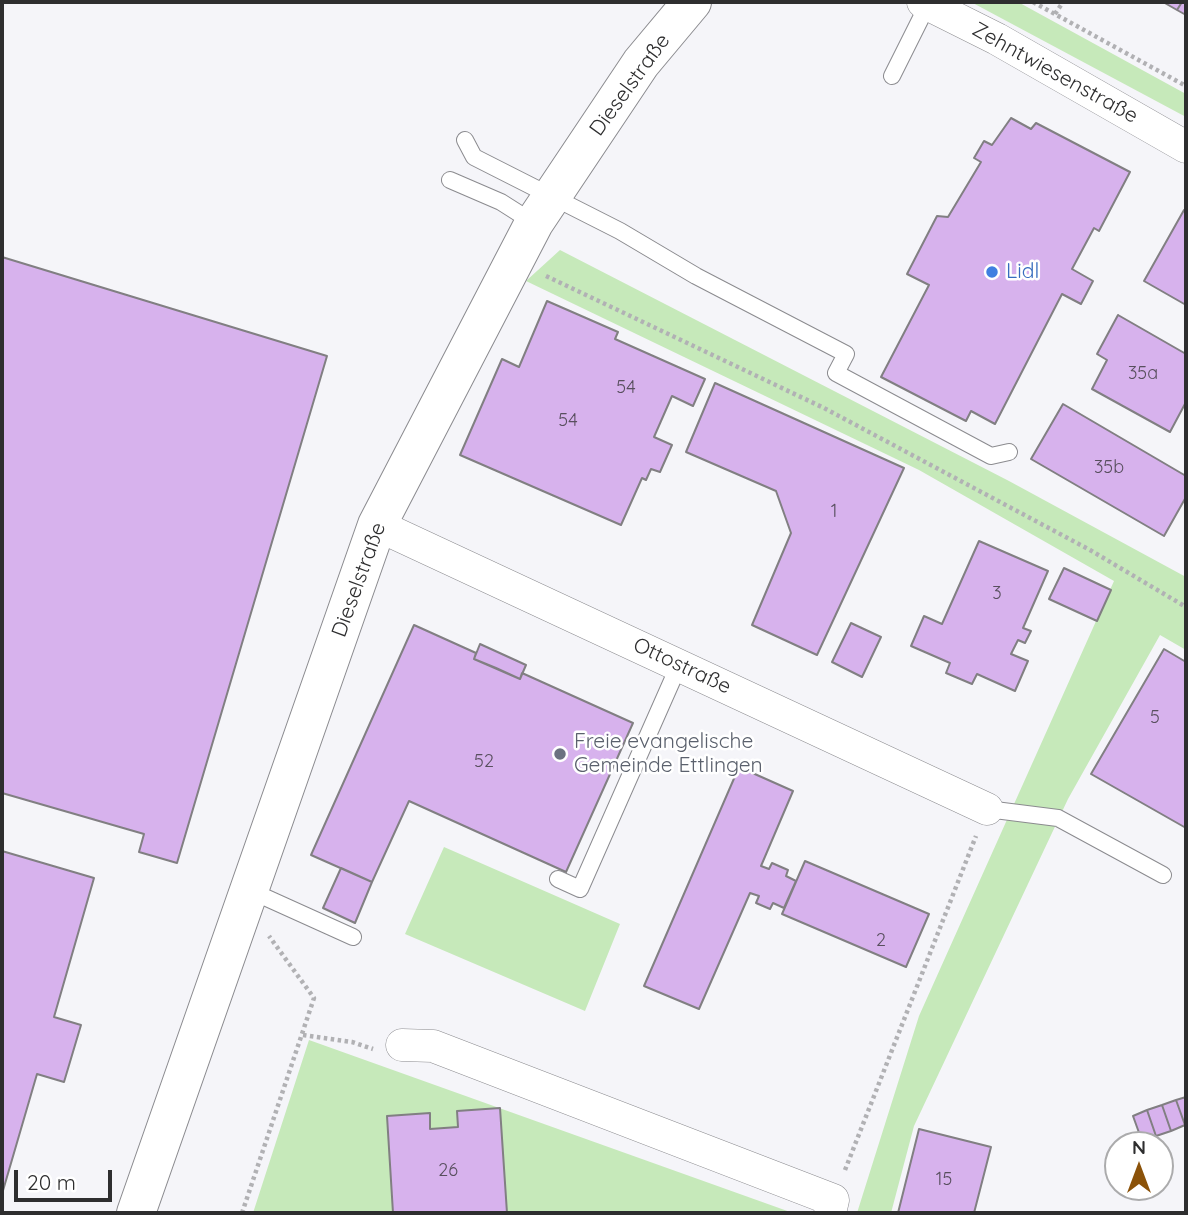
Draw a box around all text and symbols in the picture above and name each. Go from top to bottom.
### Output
street label: Zehntwiesenstraße [968,17,1142,129]
street label: Dieselstraße [585,29,675,141]
place label: Lidl [1006,259,1039,285]
marker: Lidl [984,264,1000,280]
house number: 35a [1128,363,1158,385]
house number: 54 [616,377,636,399]
house number: 54 [558,410,578,432]
house number: 35b [1094,457,1124,479]
house number: 1 [831,501,837,523]
street label: Dieselstraße [327,519,391,641]
house number: 3 [992,583,1002,605]
street label: Ottostraße [629,632,735,700]
house number: 5 [1150,707,1160,729]
place label: Freie evangelische Gemeinde Ettlingen [574,729,763,779]
marker: Freie evangelische Gemeinde Ettlingen [552,746,568,762]
house number: 52 [474,751,494,773]
house number: 2 [876,930,886,952]
north arrow [1104,1131,1174,1201]
text: N [1132,1135,1146,1159]
scale bar [18,1156,116,1200]
house number: 26 [438,1160,458,1182]
text: 20 m [27,1169,76,1195]
house number: 15 [936,1169,952,1191]

